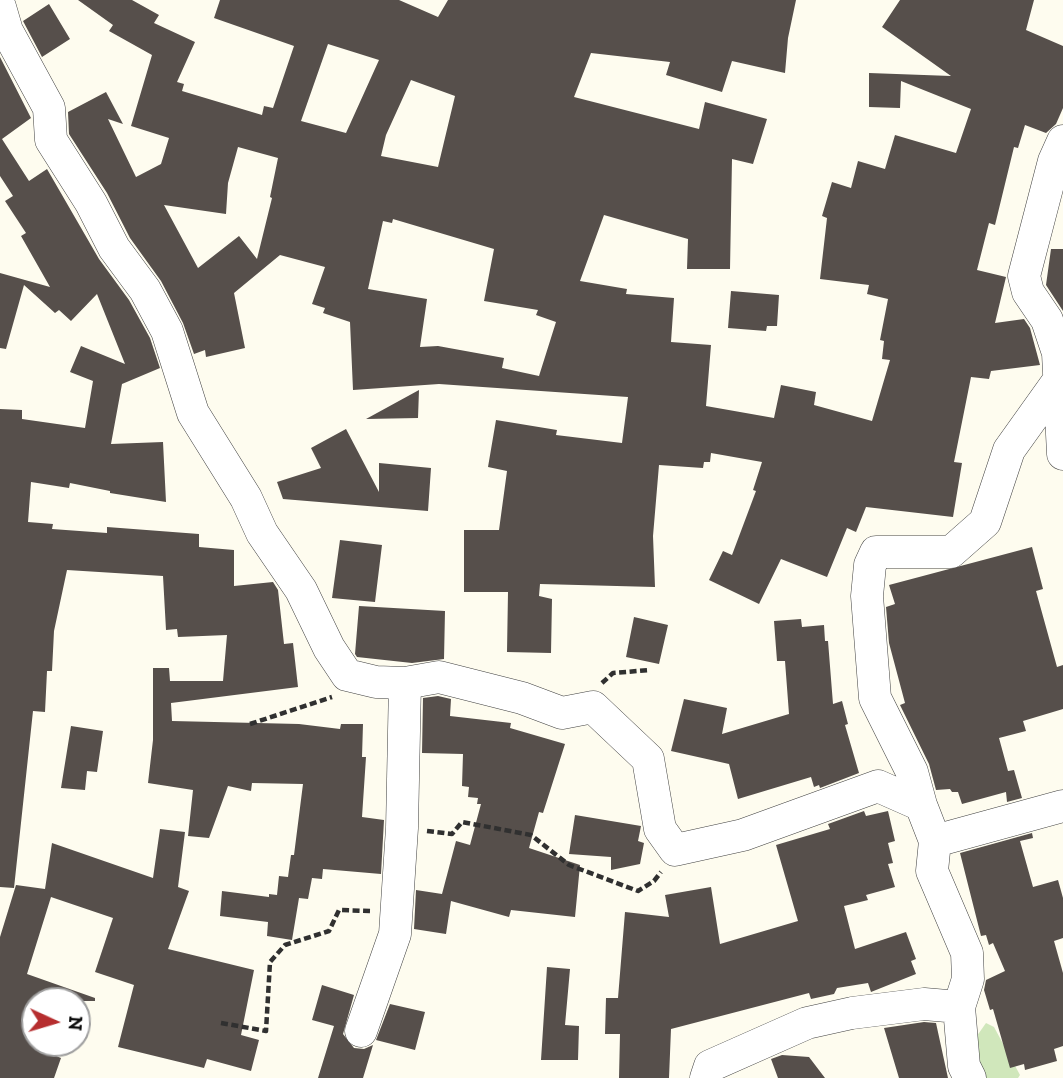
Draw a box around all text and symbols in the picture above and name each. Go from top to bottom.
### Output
north arrow [21,987,91,1057]
text: N [63,1015,87,1031]

